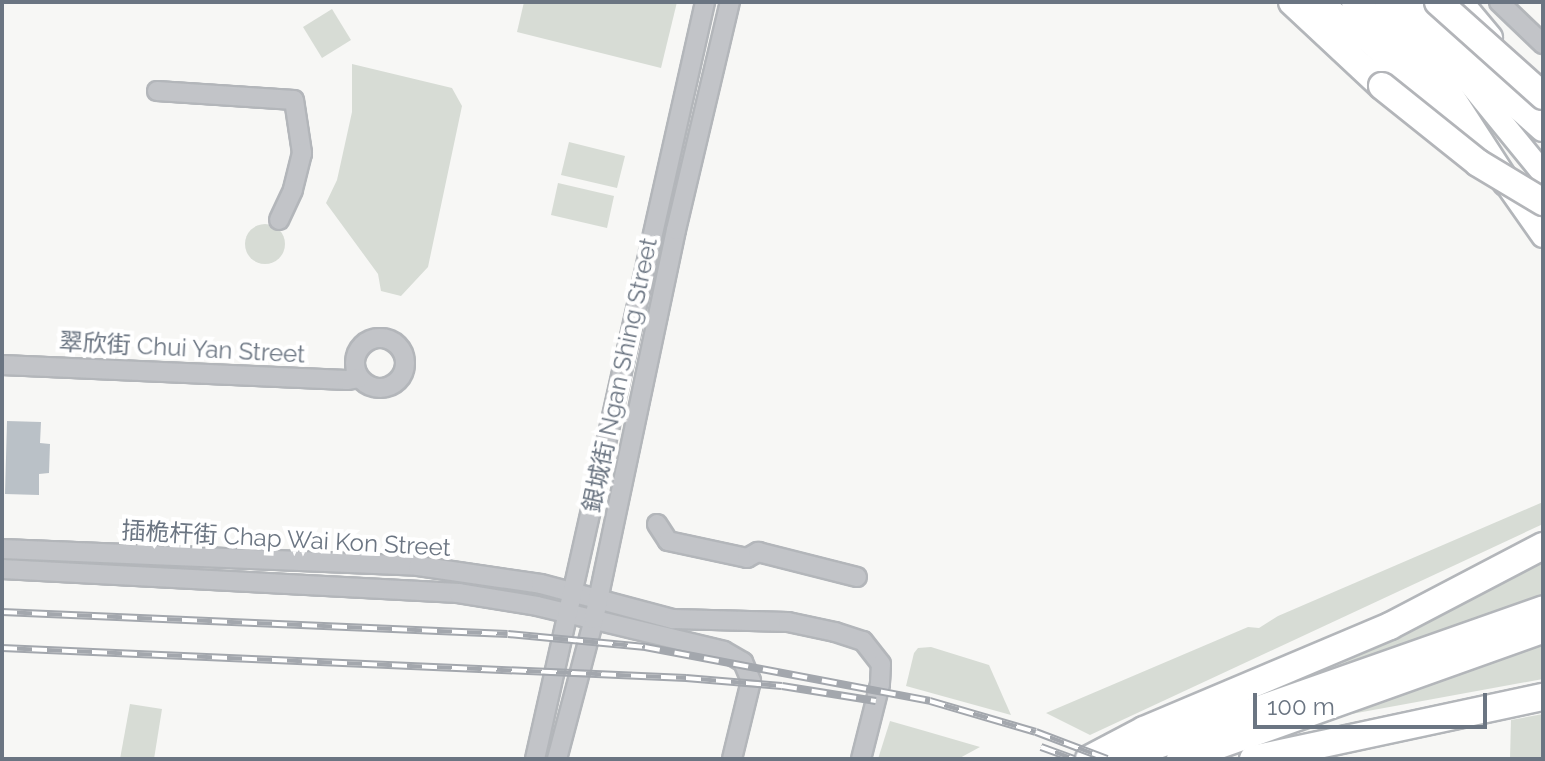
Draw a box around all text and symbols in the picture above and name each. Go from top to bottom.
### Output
street label: 銀城街 Ngan Shing Street [577,235,663,515]
street label: 翠欣街 Chui Yan Street [58,327,306,369]
street label: 插桅杆街 Chap Wai Kon Street [120,516,452,562]
scale bar [1257,677,1491,727]
text: 100 m [1267,692,1335,721]

